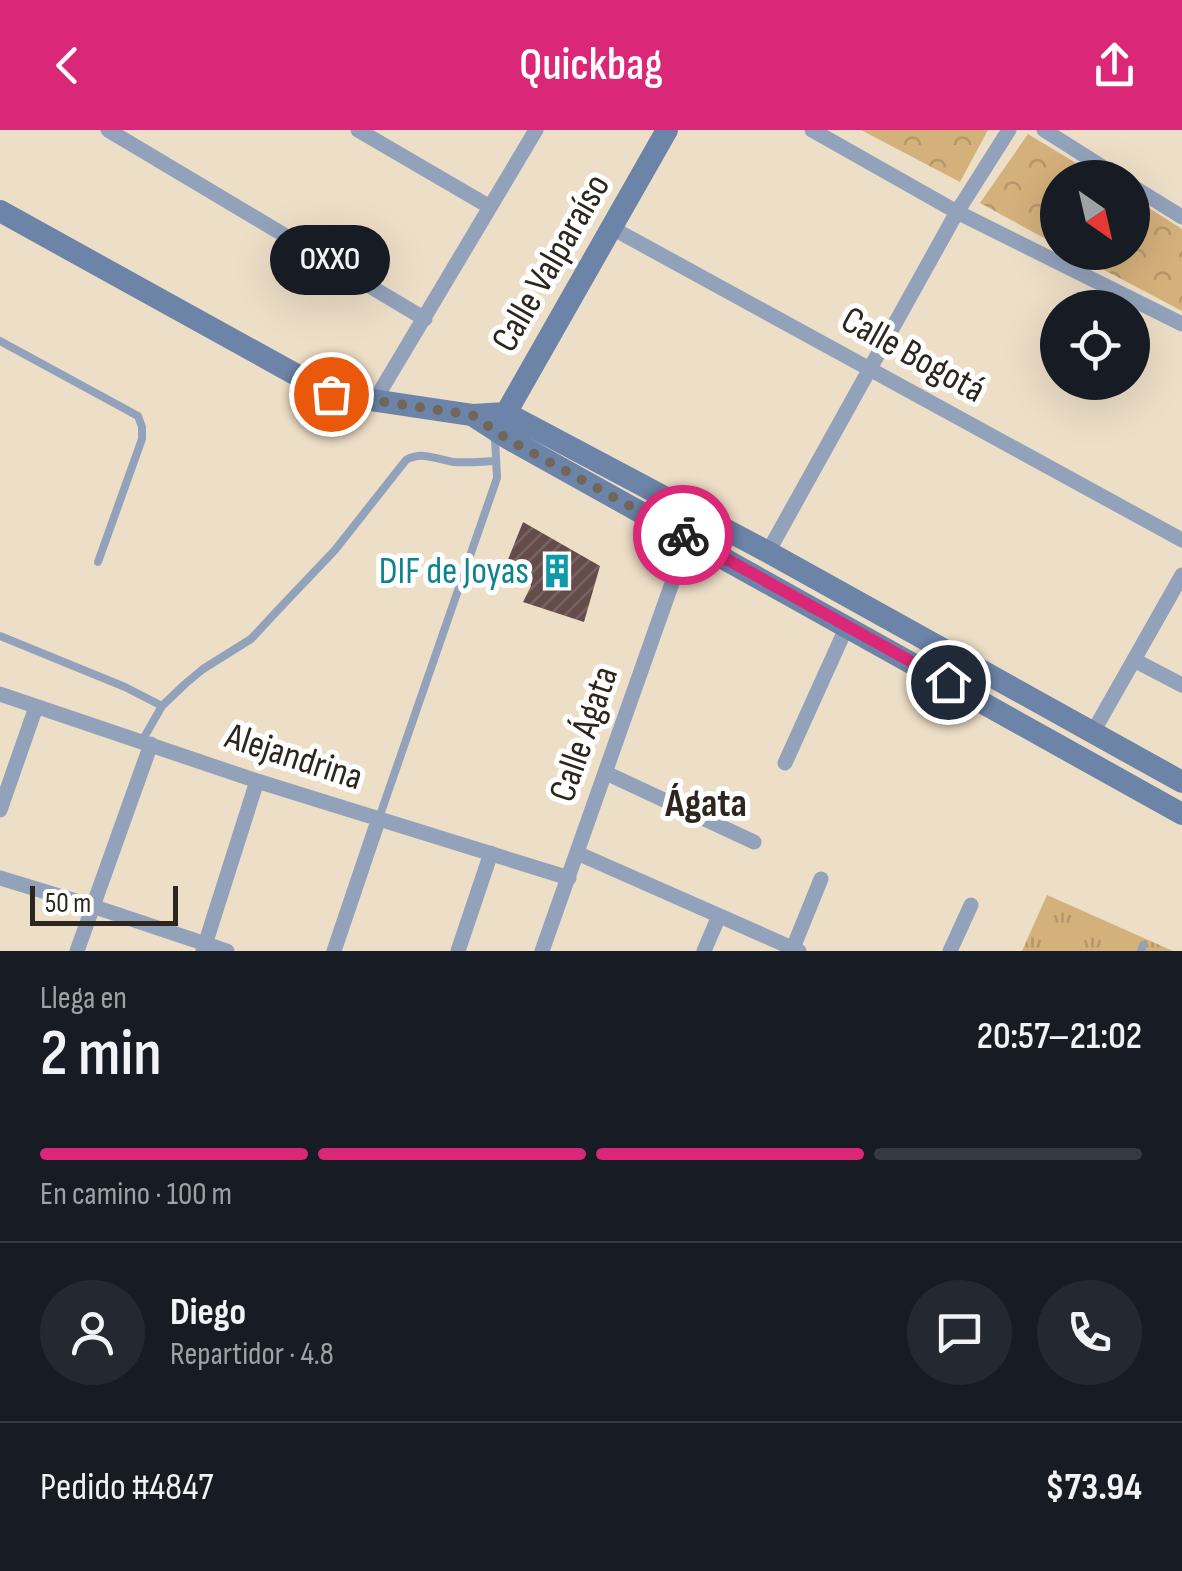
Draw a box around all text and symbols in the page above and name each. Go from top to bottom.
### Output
icon: back [40,38,95,93]
text: Quickbag [519,38,663,93]
icon: share [1087,38,1142,93]
north arrow [1040,160,1150,270]
map controls [1040,160,1150,400]
street label: Calle Valparaíso [482,166,620,360]
callout: OXXO [271,224,391,294]
text: OXXO [300,240,360,279]
button: locate [1040,290,1150,400]
street label: Calle Bogotá [833,297,993,413]
pin [289,352,374,437]
icon: bag [304,367,359,422]
courier [633,485,733,585]
icon: bike [656,508,711,563]
place label: DIF de Joyas [379,549,529,594]
building icon: DIF de Joyas [538,552,576,590]
pin [906,640,991,725]
icon: home [921,655,976,710]
street label: Calle Ágata [540,660,628,808]
street label: Alejandrina [219,713,368,800]
district label: Ágata [664,780,747,828]
scale bar [30,881,178,926]
text: 50 m [45,887,91,920]
text: Llega en [40,979,127,1018]
text: 20:57–21:02 [977,1014,1142,1059]
text: 2 min [40,1016,162,1094]
text: En camino · 100 m [40,1175,232,1214]
button: person [40,1280,145,1385]
button: chat [907,1280,1012,1385]
button: phone [1037,1280,1142,1385]
text: Diego [170,1290,246,1335]
text: Repartidor · 4.8 [170,1335,334,1374]
text: Pedido #4847 [40,1465,213,1510]
text: $73.94 [1045,1465,1142,1510]

